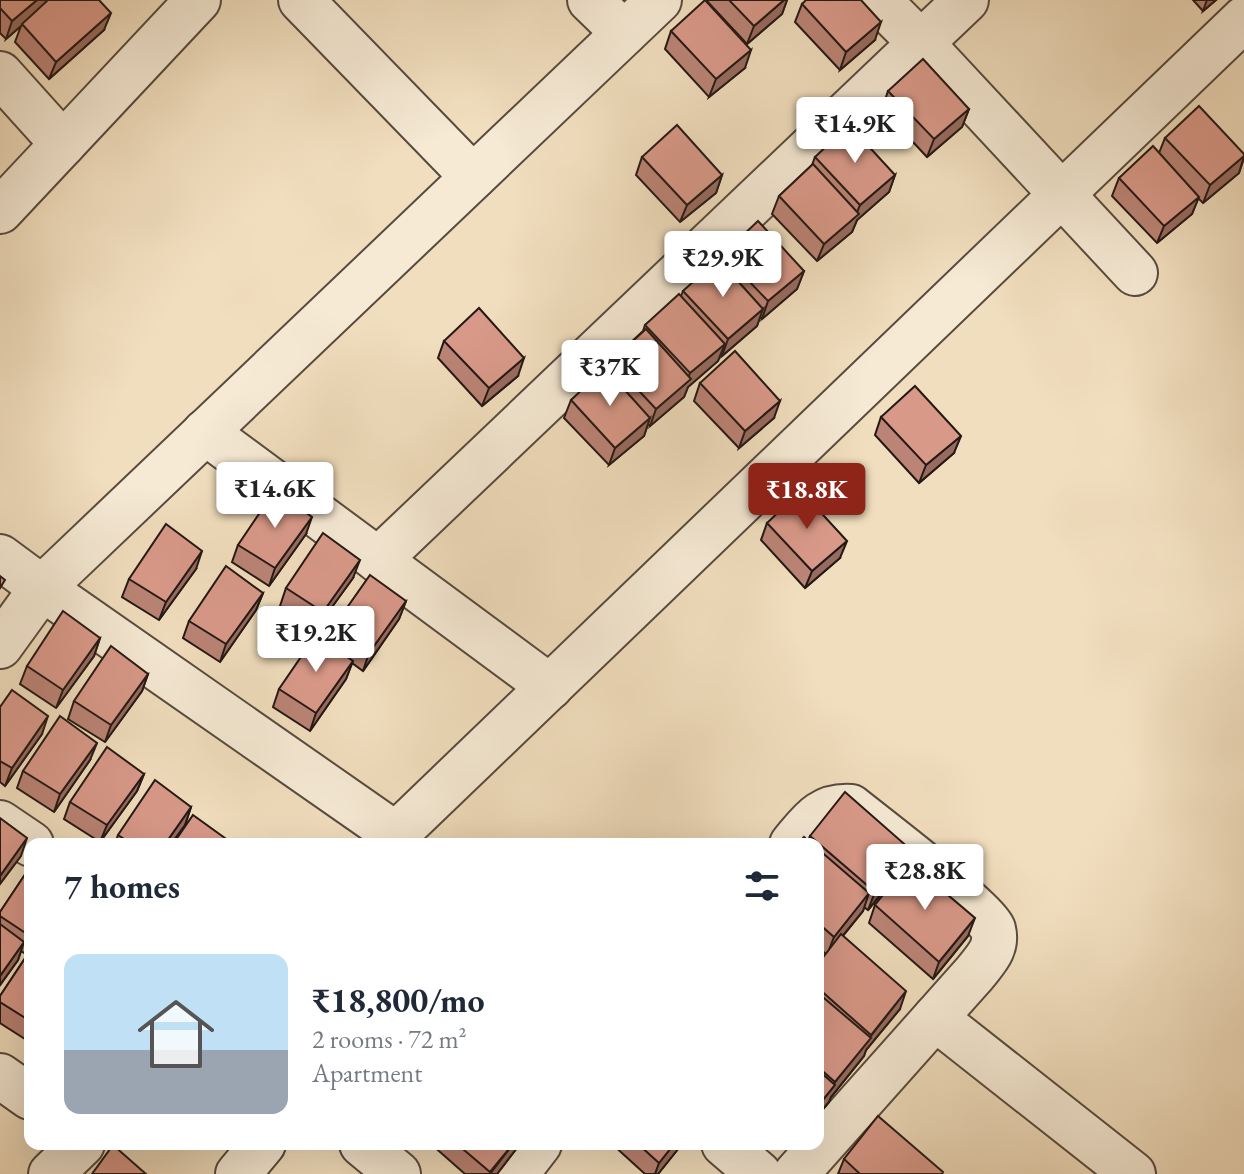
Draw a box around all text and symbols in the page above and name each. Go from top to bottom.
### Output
pin: ₹14.9K [790,97,920,165]
text: ₹14.9K [814,106,896,140]
pin: ₹29.9K [658,231,788,299]
text: ₹29.9K [682,240,764,274]
pin: ₹37K [563,340,657,408]
text: ₹37K [579,349,641,383]
pin: ₹14.6K [210,462,340,530]
pin: ₹18.8K [742,463,872,531]
text: ₹14.6K [234,471,316,505]
text: ₹18.8K [766,472,848,506]
pin: ₹19.2K [251,606,381,674]
text: ₹19.2K [275,615,357,649]
pin: ₹28.8K [860,844,990,912]
text: ₹28.8K [884,853,966,887]
text: 7 homes [64,864,180,908]
icon: filters [740,864,784,908]
text: ₹18,800/mo [312,978,485,1022]
icon: home [128,986,224,1082]
text: 2 rooms · 72 m² [312,1022,467,1056]
text: Apartment [312,1056,422,1090]

